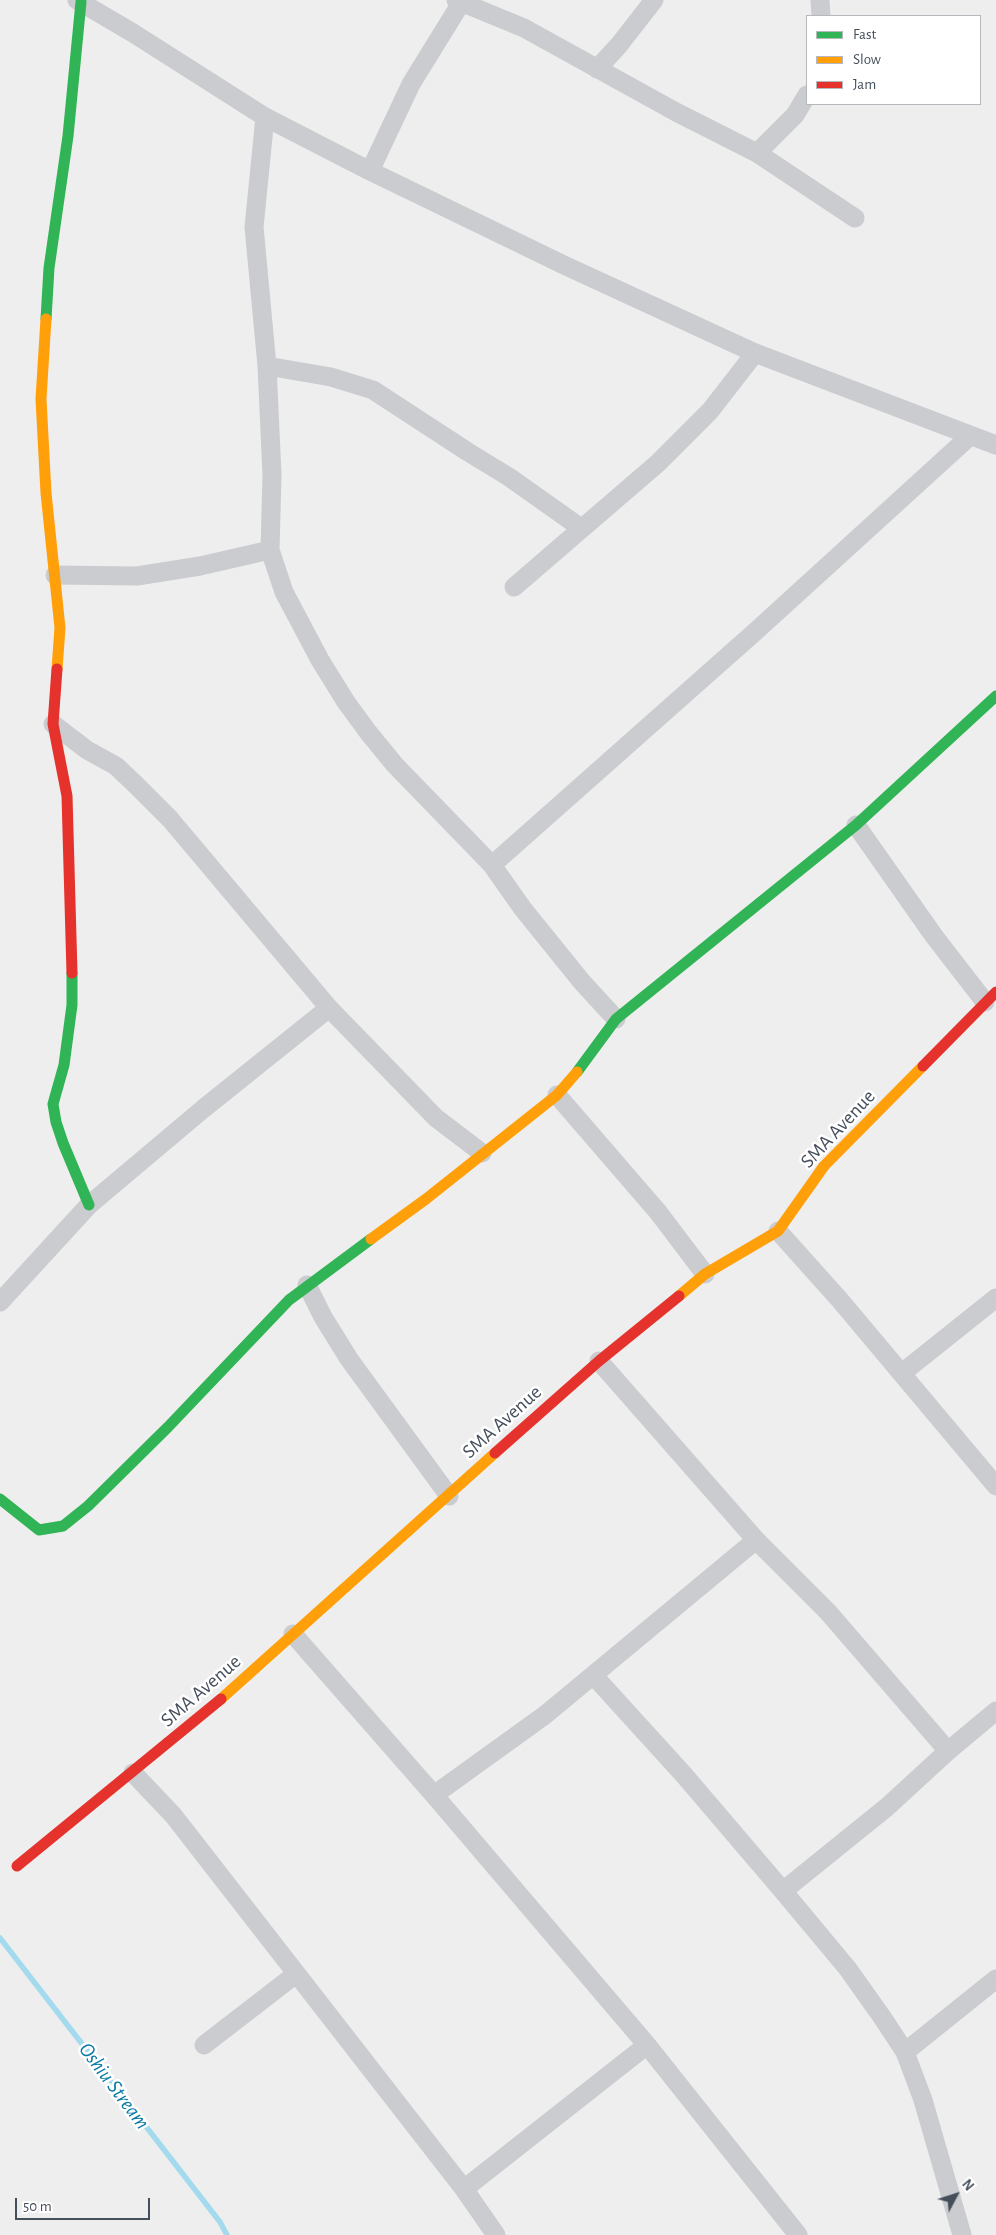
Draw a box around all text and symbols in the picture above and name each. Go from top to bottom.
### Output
legend [806,15,981,105]
text: Fast [853,27,876,42]
text: Slow [853,52,881,67]
text: Jam [853,77,876,92]
street label: SMA Avenue [796,1085,880,1173]
street label: SMA Avenue [457,1380,547,1464]
street label: SMA Avenue [156,1650,246,1732]
water label: Oshiu Stream [73,2038,155,2134]
north arrow [931,2170,981,2220]
text: N [959,2177,976,2194]
scale bar [18,2188,152,2220]
text: 50 m [23,2199,52,2214]

